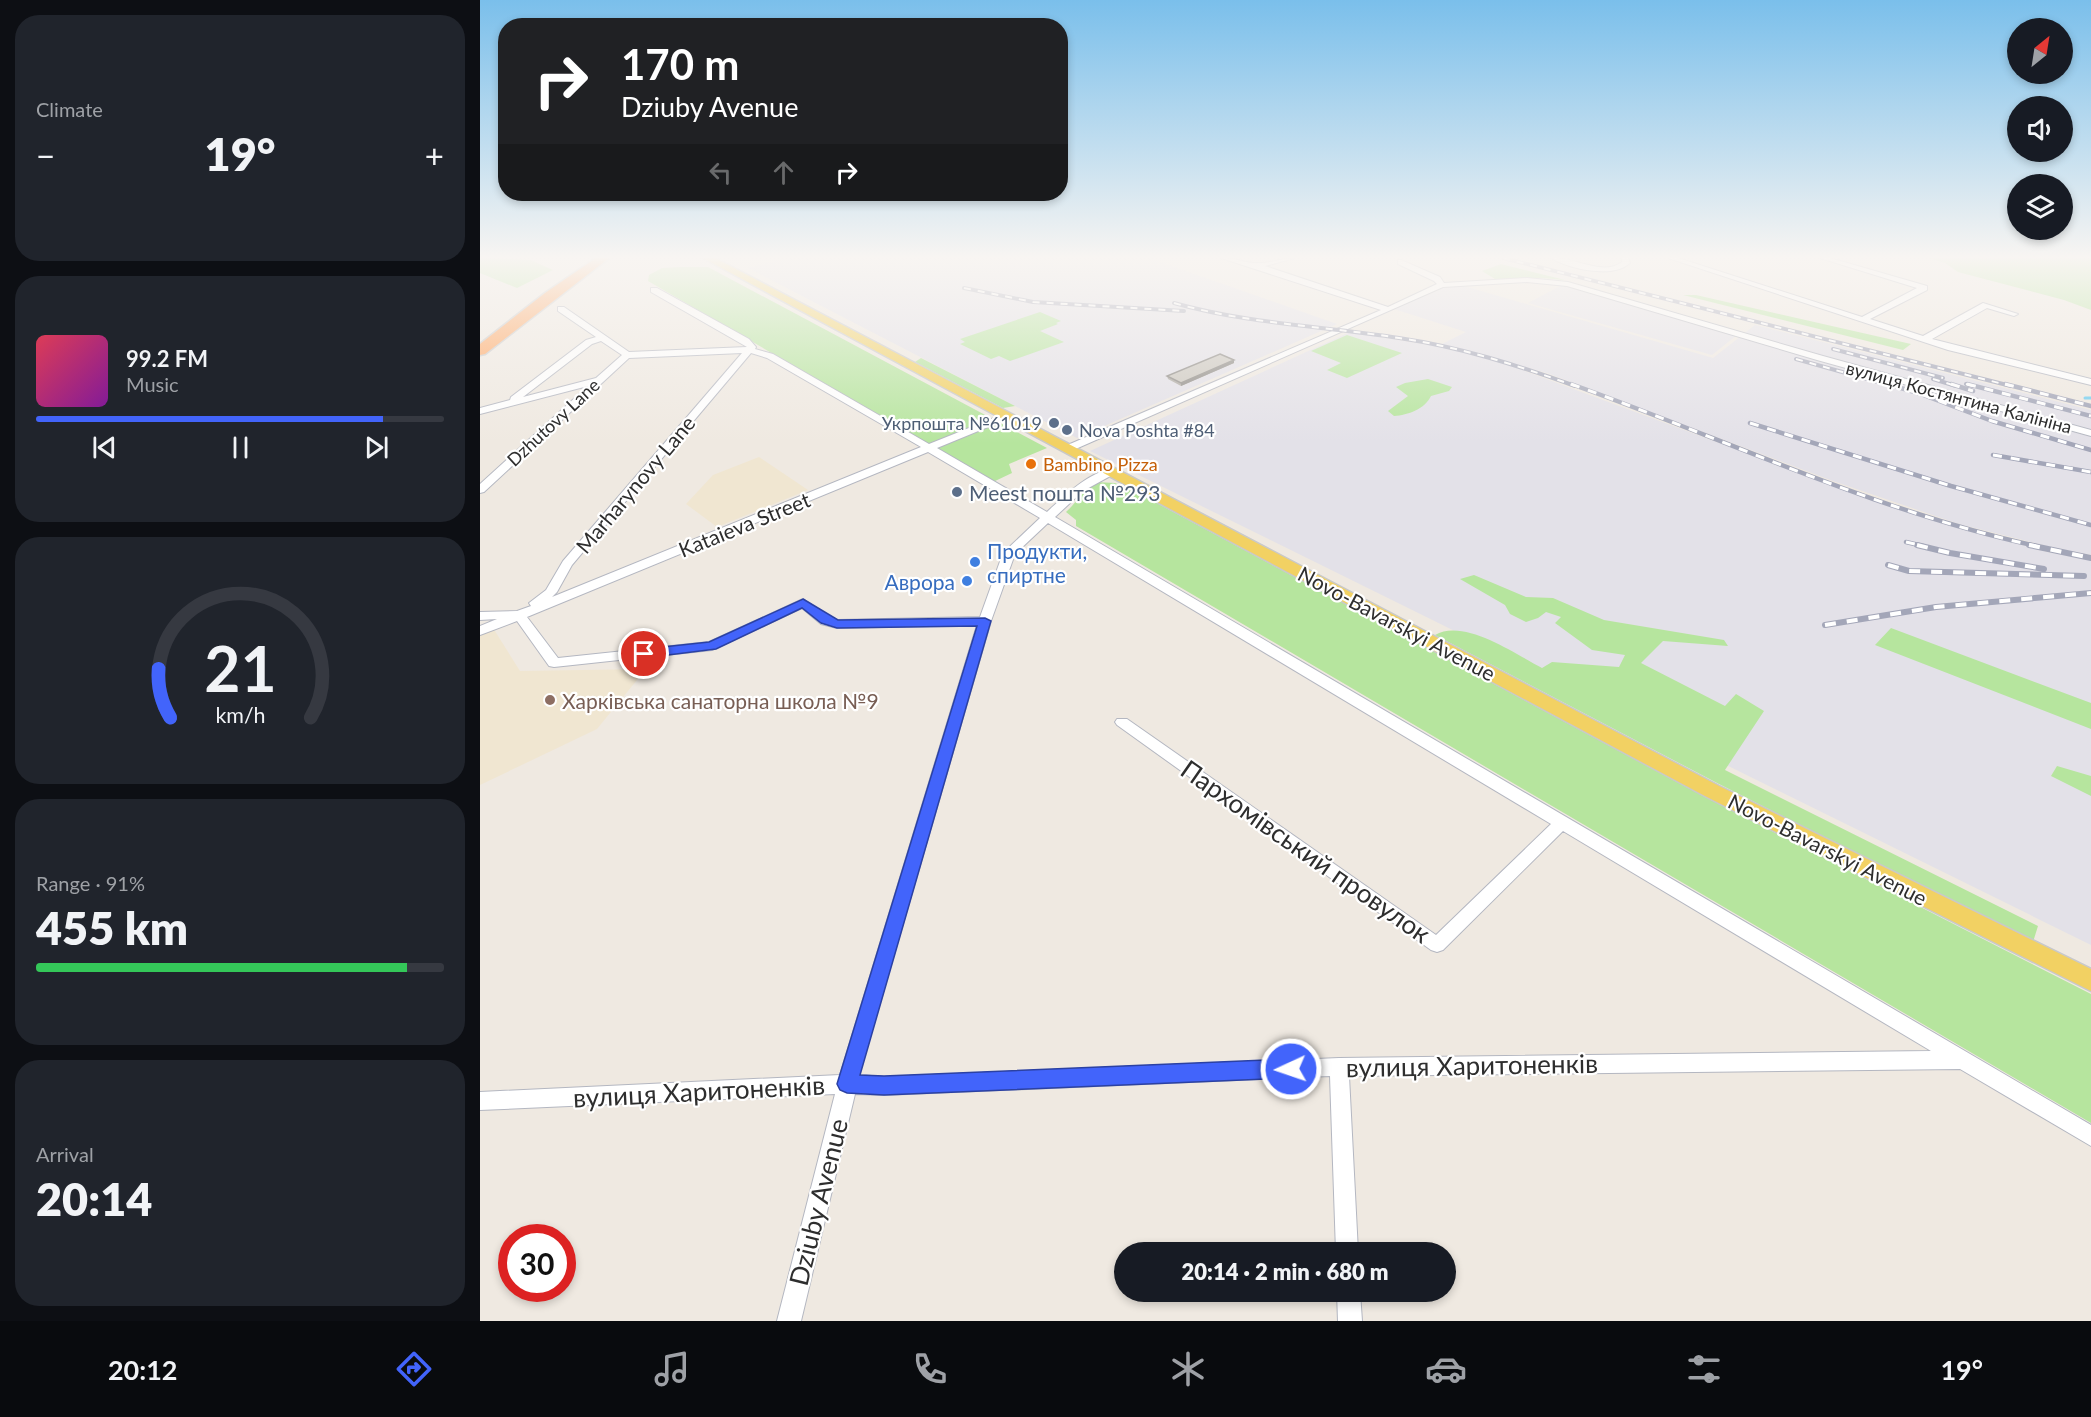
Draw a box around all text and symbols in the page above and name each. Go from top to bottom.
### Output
north arrow [2007,18,2073,84]
map controls [2007,18,2073,240]
text: 170 m [621,39,739,89]
icon: right [522,42,600,120]
text: Dziuby Avenue [621,90,798,123]
button: sound [2007,96,2073,162]
text: Climate [36,97,103,121]
text: 19° [205,127,275,181]
text: − [36,135,55,175]
text: + [425,135,444,175]
icon: left [704,156,737,189]
icon: ahead [767,156,800,189]
icon: right [830,156,863,189]
button: layers [2007,174,2073,240]
text: 99.2 FM [126,345,208,372]
street label: вулиця Костянтина Калініна [1844,356,2074,438]
text: Music [126,372,179,396]
street label: Dzhutovy Lane [502,374,604,470]
street label: Marharynovy Lane [570,410,700,558]
place label: Укрпошта №61019 [882,412,1042,434]
marker: Укрпошта №61019 [1047,416,1061,430]
place label: Nova Poshta #84 [1079,419,1215,441]
marker: Nova Poshta #84 [1060,423,1074,437]
icon: previous [88,431,121,464]
icon: pause [224,431,257,464]
icon: next [360,431,393,464]
place label: Bambino Pizza [1043,453,1158,475]
marker: Bambino Pizza [1024,457,1038,471]
place label: Meest пошта №293 [969,480,1161,505]
marker: Meest пошта №293 [950,485,964,499]
street label: Kataieva Street [675,486,814,562]
place label: Продукти, спиртне [987,538,1087,587]
marker: Продукти, спиртне [968,555,982,569]
street label: Novo-Bavarskyi Avenue [1294,560,1500,686]
place label: Аврора [885,569,955,594]
marker: Аврора [960,574,974,588]
pin [618,628,669,679]
text: 21 [204,630,276,705]
icon: arrive [627,637,660,670]
place label: Харківська санаторна школа №9 [562,688,879,713]
marker: Харківська санаторна школа №9 [543,693,557,707]
text: km/h [215,702,265,728]
street label: Пархомівський провулок [1175,753,1437,950]
street label: Novo-Bavarskyi Avenue [1724,788,1932,910]
text: Range · 91% [36,871,145,895]
text: 455 km [36,901,188,955]
position arrow [1259,1037,1323,1101]
street label: вулиця Харитоненків [1346,1047,1598,1083]
street label: вулиця Харитоненків [572,1068,826,1114]
street label: Dziuby Avenue [782,1115,854,1289]
text: Arrival [36,1142,94,1166]
text: 20:14 [36,1172,152,1226]
speed limit sign: 30 [498,1224,576,1302]
text: 20:14 · 2 min · 680 m [1182,1258,1388,1285]
icon: directions [393,1348,435,1390]
icon: music [651,1348,693,1390]
icon: phone [909,1348,951,1390]
icon: climate [1167,1348,1209,1390]
icon: car [1425,1348,1467,1390]
icon: filters [1683,1348,1725,1390]
text: 20:12 [108,1353,178,1386]
text: 19° [1940,1353,1983,1386]

